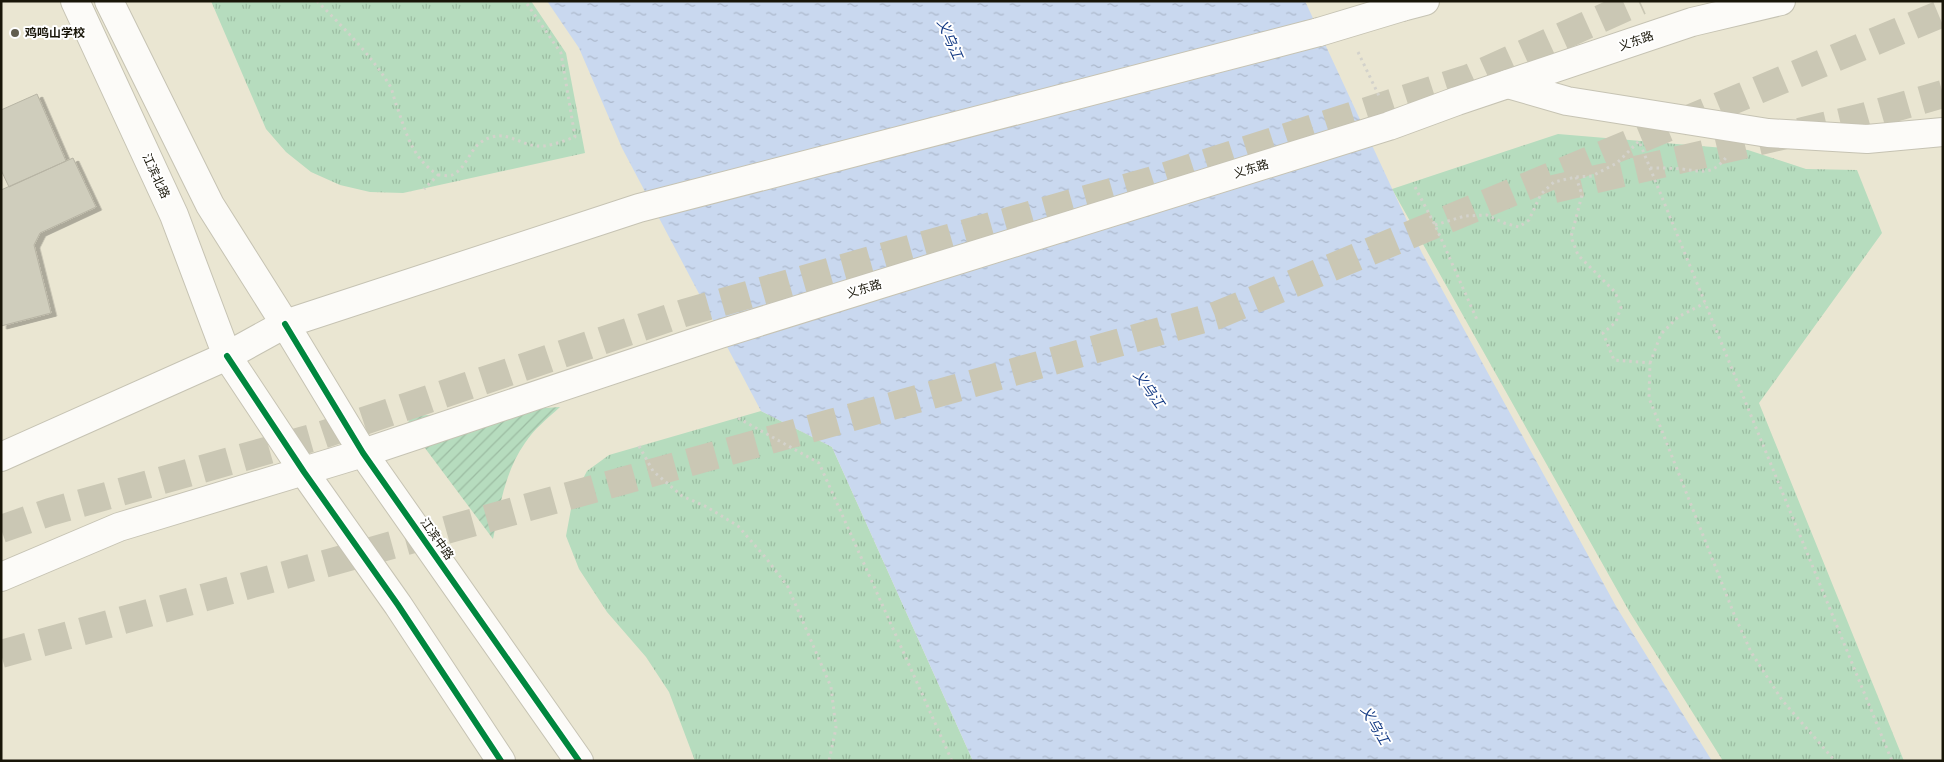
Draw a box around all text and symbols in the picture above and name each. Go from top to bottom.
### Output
water label: 义乌江 [933,16,968,64]
place label: 鸡鸣山学校 [24,25,85,40]
marker: 鸡鸣山学校 [9,27,21,39]
street label: 义东路 [1616,28,1655,53]
street label: 江滨北路 [140,151,173,201]
street label: 义东路 [1231,156,1270,181]
street label: 义东路 [844,276,883,301]
water label: 义乌江 [1130,367,1170,413]
street label: 江滨中路 [417,515,457,563]
water label: 义乌江 [1357,702,1394,749]

